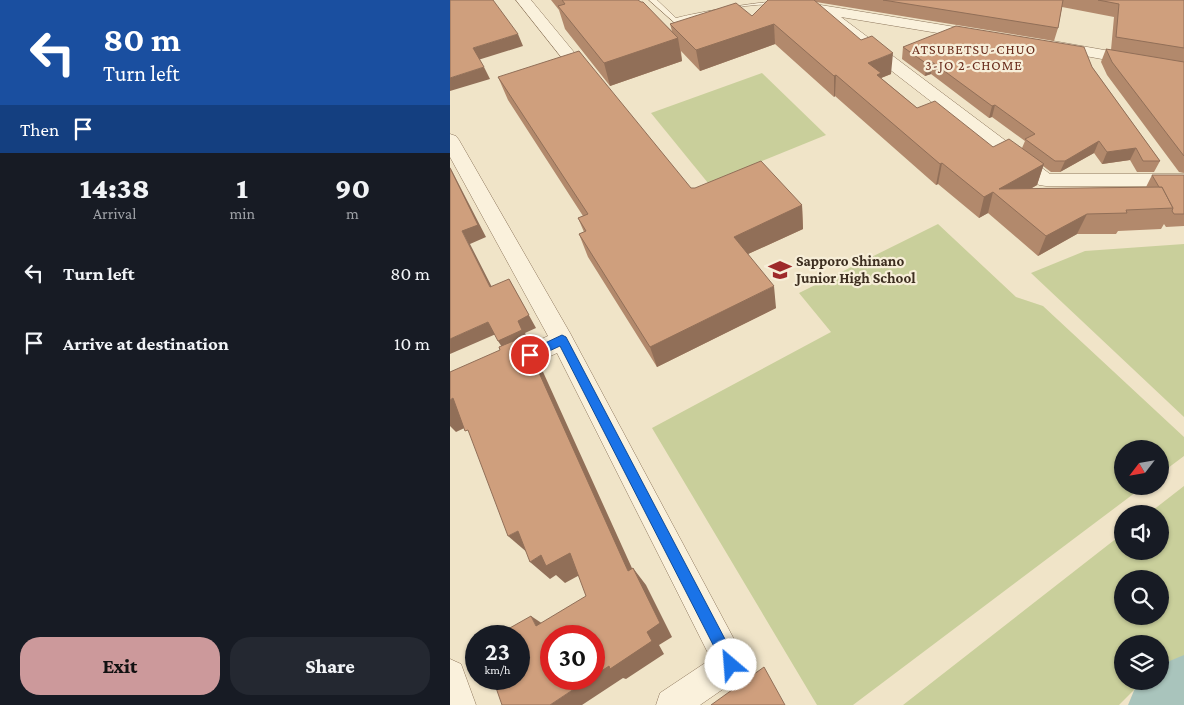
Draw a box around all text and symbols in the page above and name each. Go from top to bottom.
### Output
icon: left [20,20,85,85]
text: 80 m [103,20,181,59]
district label: ATSUBETSU-CHUO 3-JO 2-CHOME [912,41,1036,73]
text: Turn left [103,61,180,86]
icon: arrive [69,115,97,143]
text: Then [20,119,59,140]
text: 14:38 [80,171,150,204]
text: 1 [236,171,248,204]
text: 90 [335,171,370,204]
text: Arrival [93,205,136,222]
text: min [229,205,255,222]
text: m [346,205,359,222]
place label: Sapporo Shinano Junior High School [794,253,916,286]
school or university icon: Sapporo Shinano Junior High School [767,257,793,283]
icon: left [20,259,48,287]
text: Turn left [63,263,135,284]
text: 80 m [390,263,430,284]
icon: arrive [20,329,48,357]
text: Arrive at destination [63,333,229,354]
text: 10 m [394,333,430,354]
pin [509,334,551,376]
icon: arrive [516,341,544,369]
north arrow [1114,440,1169,495]
map controls [1114,440,1169,690]
button: sound [1114,505,1169,560]
button: search [1114,570,1169,625]
speed limit sign: 30 [540,625,605,690]
button: layers [1114,635,1169,690]
button: Exit [20,637,220,695]
button: Share [230,637,430,695]
text: 23 [485,638,510,665]
position arrow [704,638,756,690]
text: km/h [485,663,510,677]

